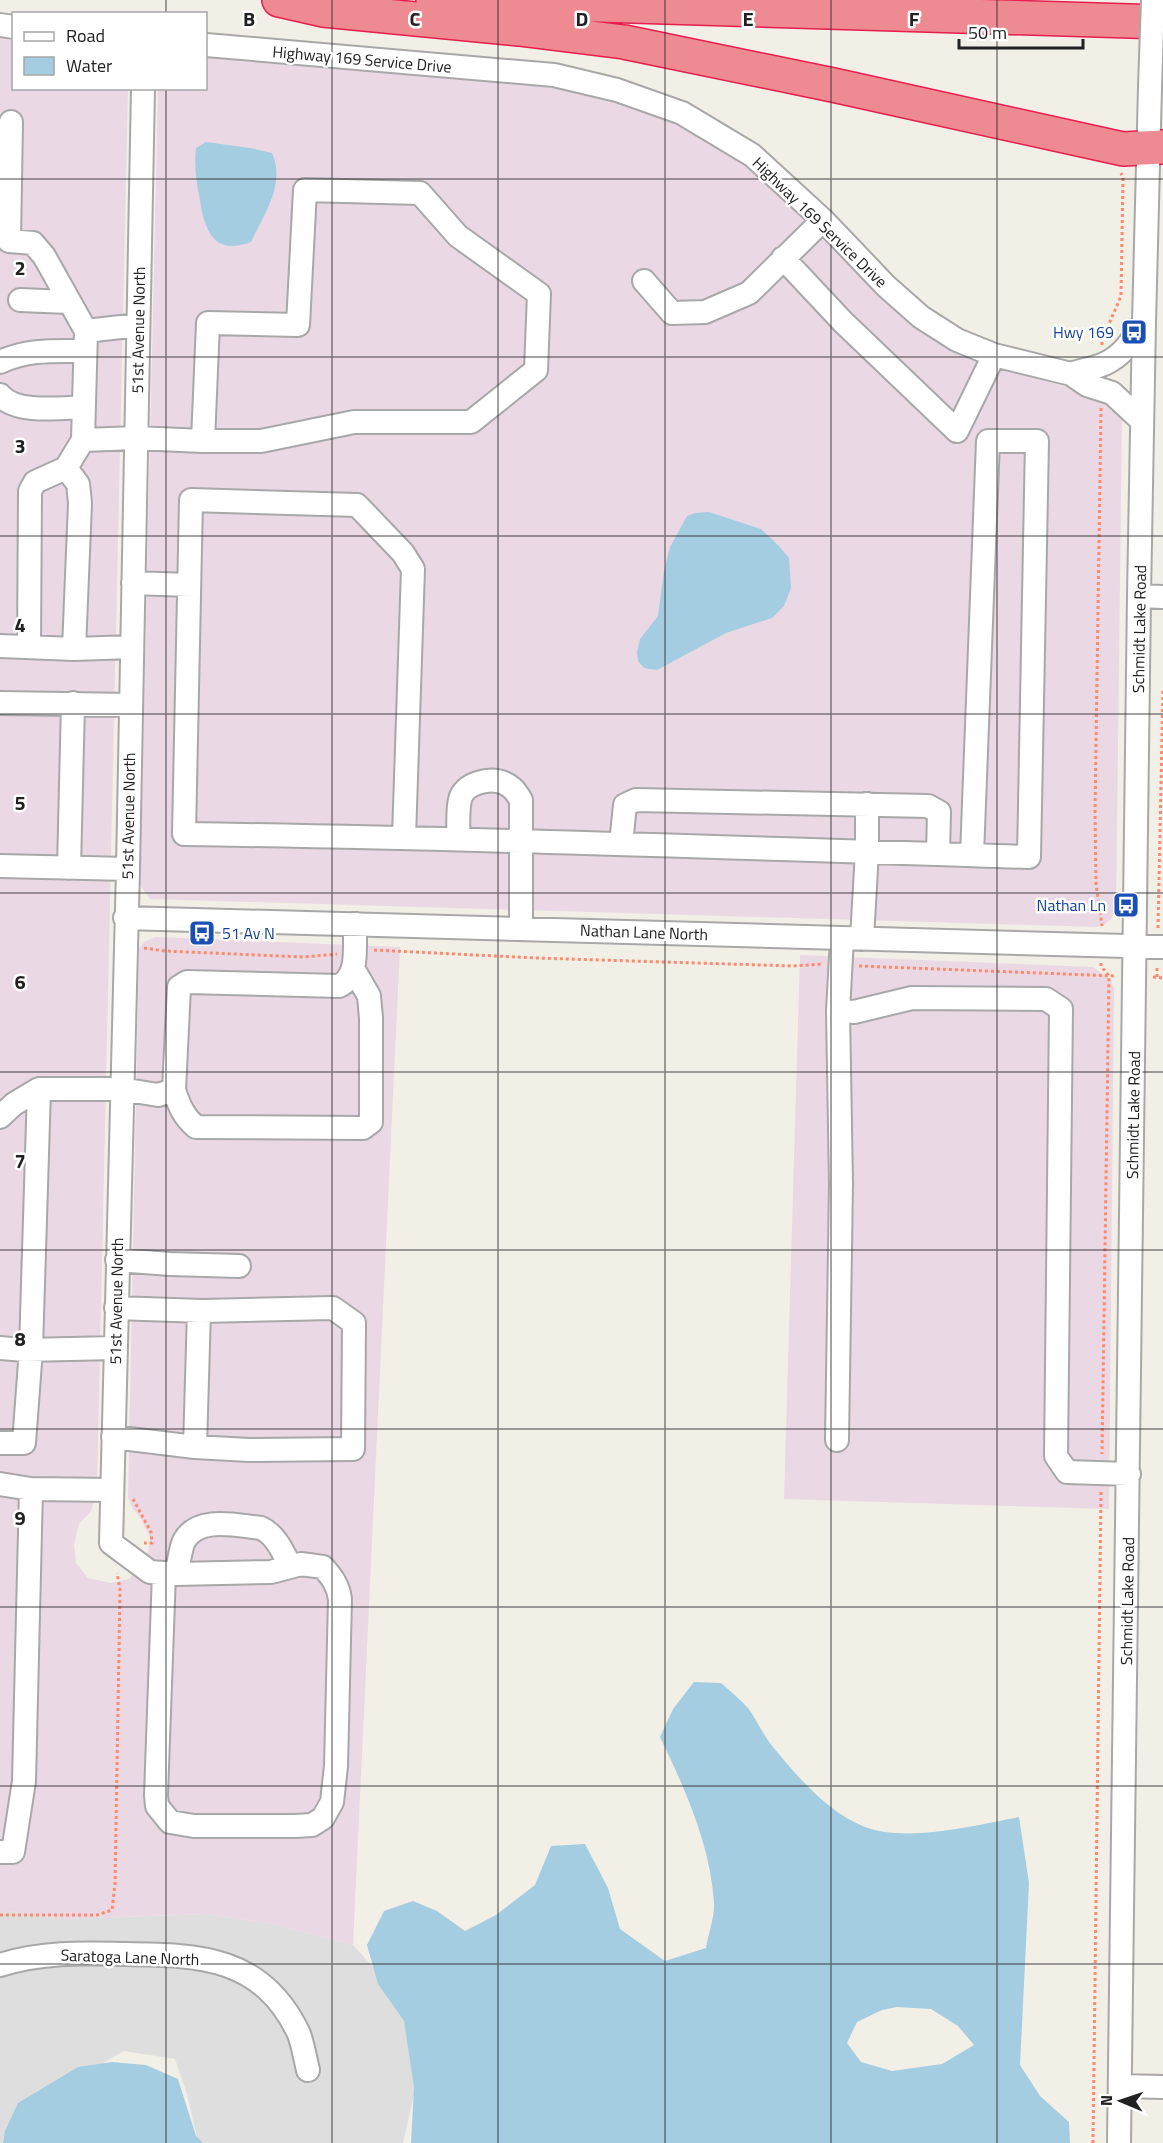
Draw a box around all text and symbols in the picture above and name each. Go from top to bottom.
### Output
text: B [243,3,255,34]
text: C [410,3,421,34]
text: D [576,3,588,34]
text: E [742,3,754,34]
text: F [909,3,920,34]
legend [12,12,207,90]
scale bar [959,12,1084,50]
text: 50 m [968,19,1007,46]
text: Road [66,22,105,49]
street label: Highway 169 Service Drive [271,39,453,79]
text: Water [66,52,112,79]
street label: Highway 169 Service Drive [747,151,893,293]
text: 2 [14,252,26,283]
street label: 51st Avenue North [125,266,151,394]
bus stop icon: Hwy 169 [1119,317,1149,347]
place label: Hwy 169 [1053,320,1114,344]
text: 3 [14,430,26,461]
street label: Schmidt Lake Road [1126,565,1152,693]
text: 4 [14,609,26,640]
street label: 51st Avenue North [115,752,141,880]
text: 5 [14,787,26,818]
bus stop icon: Nathan Ln [1111,890,1141,920]
place label: Nathan Ln [1037,893,1106,917]
bus stop icon: 51 Av N [187,918,217,948]
street label: Nathan Lane North [580,918,708,946]
place label: 51 Av N [222,921,275,945]
text: 6 [14,966,26,997]
street label: Schmidt Lake Road [1120,1051,1146,1179]
text: 7 [14,1145,26,1176]
street label: 51st Avenue North [103,1237,129,1365]
text: 8 [14,1323,26,1354]
text: 9 [14,1502,26,1533]
street label: Schmidt Lake Road [1114,1537,1140,1665]
street label: Saratoga Lane North [60,1943,200,1971]
north arrow [1091,2071,1151,2131]
text: N [1094,2095,1118,2106]

